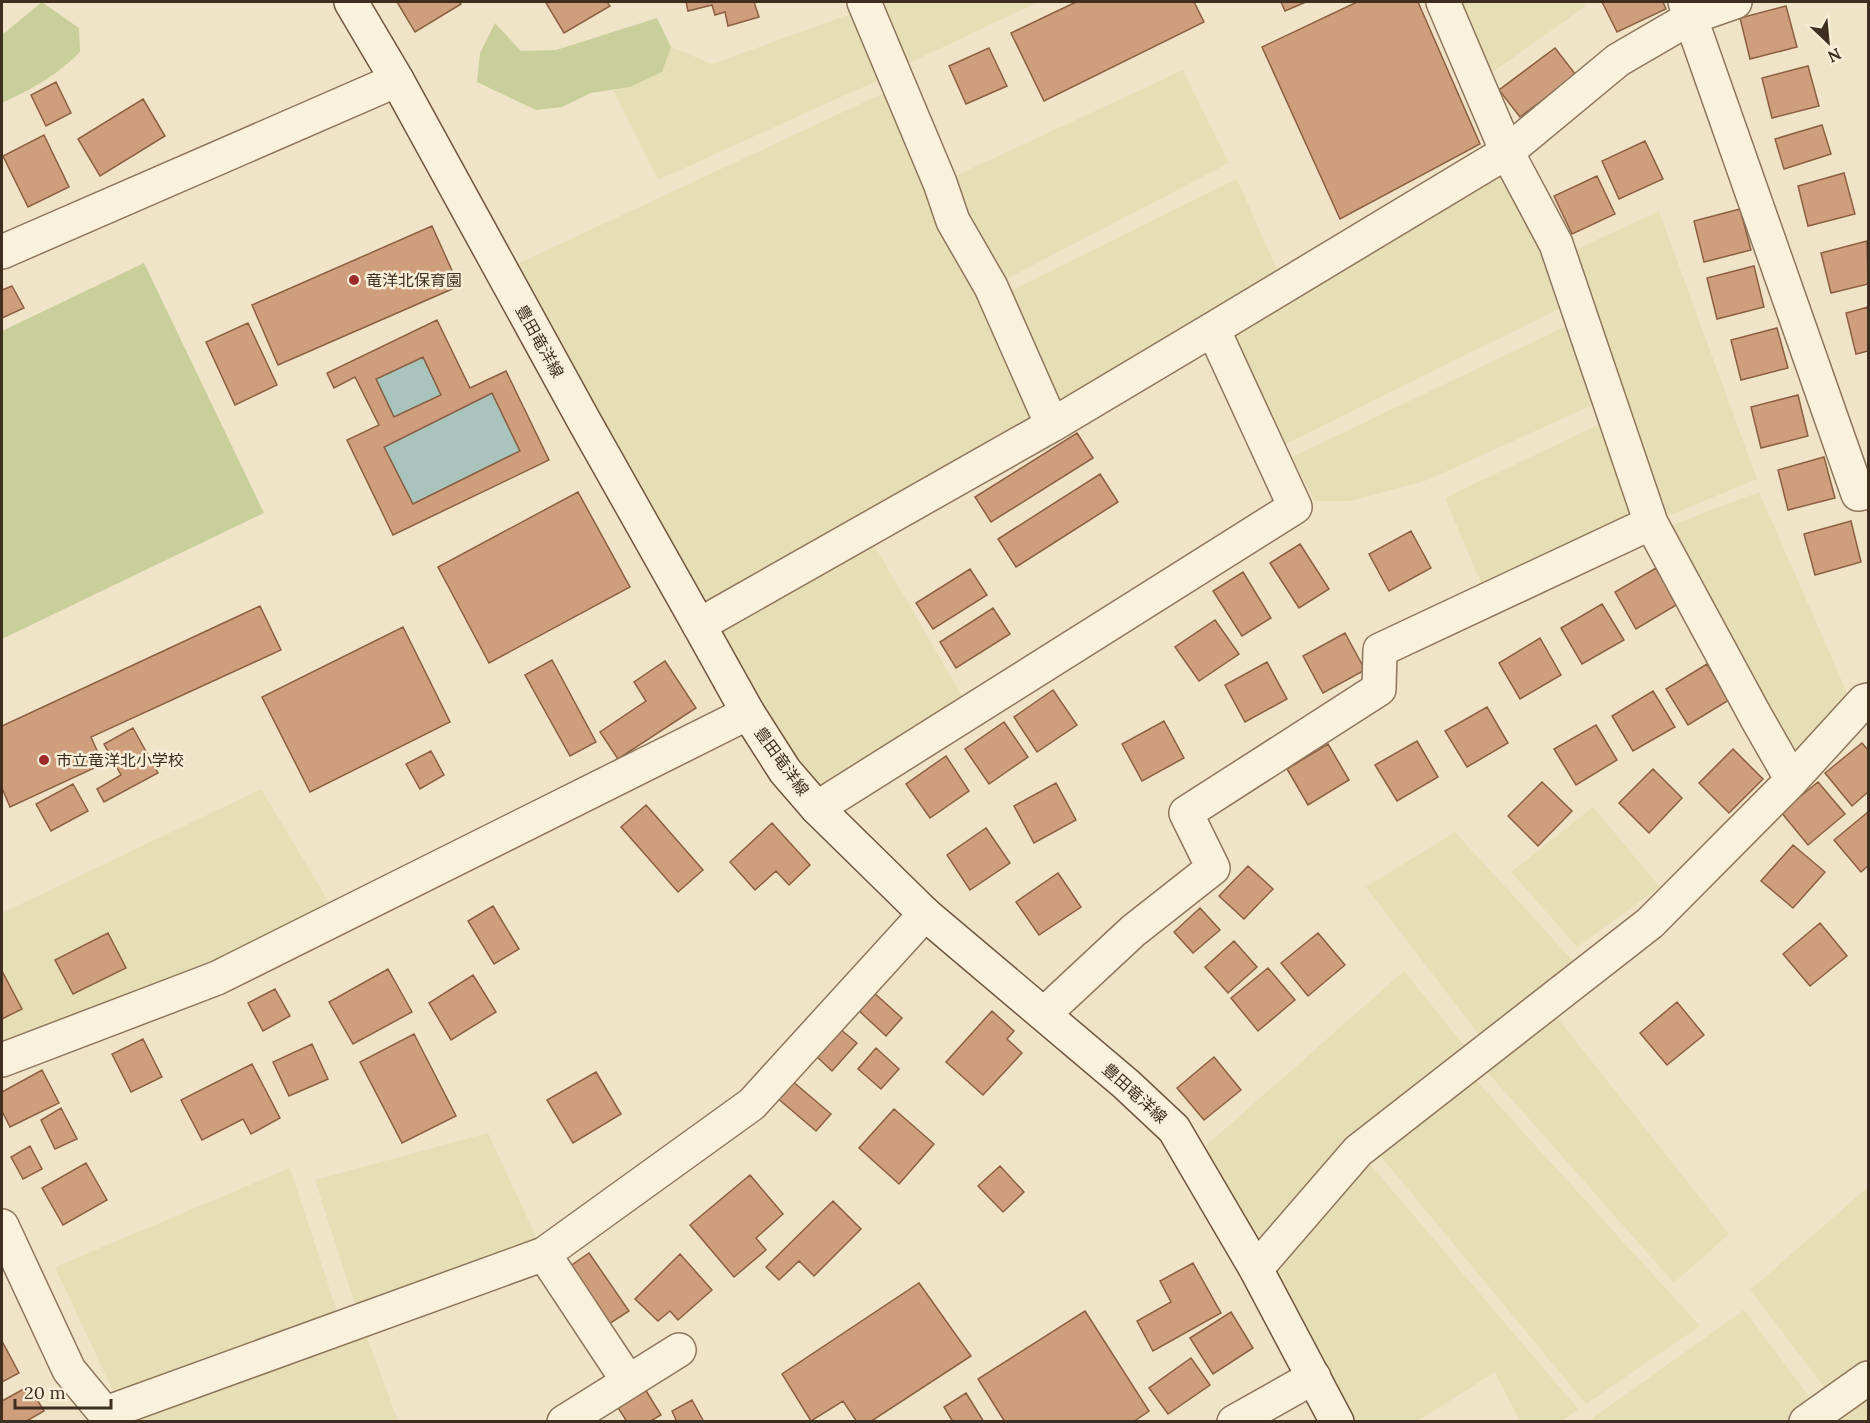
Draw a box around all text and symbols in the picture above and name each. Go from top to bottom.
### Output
north arrow [1798,12,1858,72]
text: N [1825,44,1845,67]
place label: 竜洋北保育園 [366,270,462,290]
marker: 竜洋北保育園 [347,273,361,287]
street label: 豊田竜洋線 [512,301,568,381]
street label: 豊田竜洋線 [750,723,814,799]
place label: 市立竜洋北小学校 [56,750,184,770]
marker: 市立竜洋北小学校 [37,753,51,767]
street label: 豊田竜洋線 [1099,1059,1171,1127]
scale bar [15,1372,111,1410]
text: 20 m [24,1381,66,1404]

